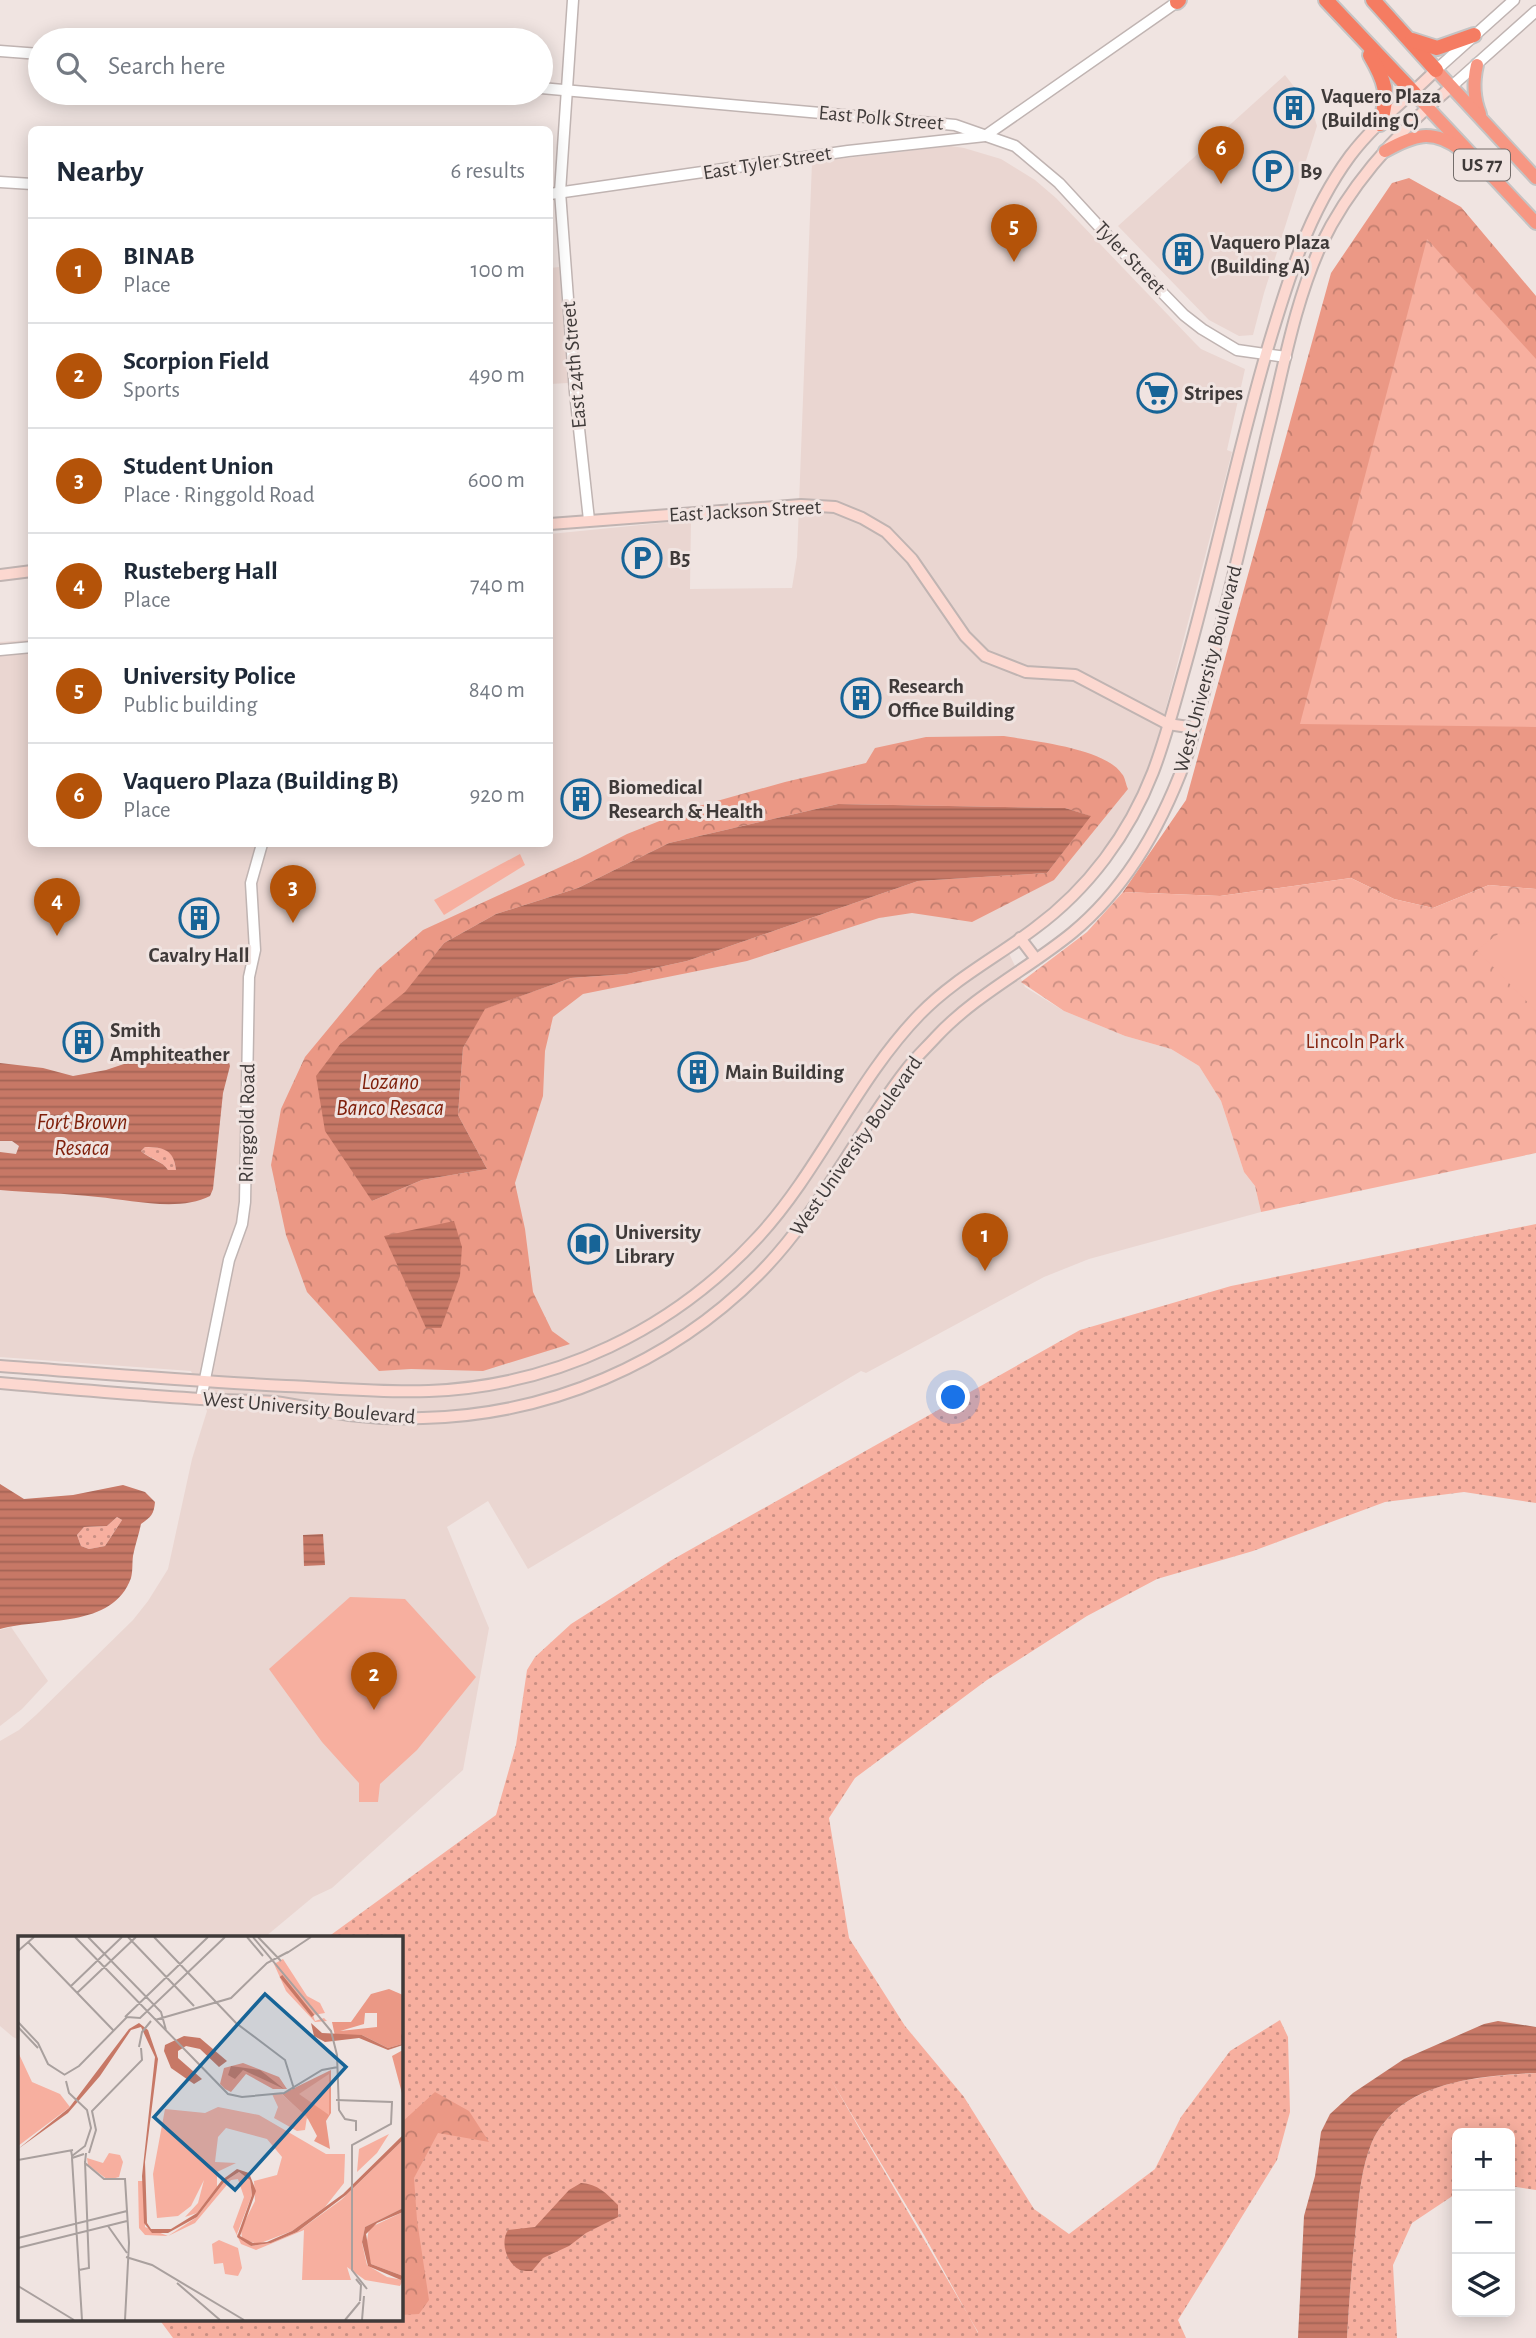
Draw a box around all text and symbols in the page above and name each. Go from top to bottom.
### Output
search box [28,28,553,105]
icon: search [52,48,90,86]
text: Search here [108,53,226,79]
place label: Vaquero Plaza (Building C) [1321,86,1441,131]
building icon: Vaquero Plaza (Building C) [1273,87,1315,129]
street label: East Polk Street [818,102,945,134]
pin: 6 [1198,126,1244,184]
street label: East Tyler Street [701,142,833,184]
parking icon: B9 [1252,150,1294,192]
road number: US 77 [1454,150,1510,181]
text: Nearby [56,157,144,187]
text: 6 results [451,160,525,183]
place label: B9 [1300,161,1322,182]
pin: 5 [991,204,1037,262]
street label: Tyler Street [1090,217,1170,299]
place label: Vaquero Plaza (Building A) [1210,232,1330,277]
building icon: Vaquero Plaza (Building A) [1162,233,1204,275]
text: BINAB [123,243,194,269]
text: 1 [75,259,83,282]
text: 100 m [471,259,525,282]
text: Place [123,274,171,297]
street label: East 24th Street [558,300,590,429]
text: Scorpion Field [123,348,269,374]
text: 2 [74,364,84,387]
text: 490 m [469,364,525,387]
supermarket icon: Stripes [1136,372,1178,414]
text: Sports [123,379,180,402]
place label: Stripes [1184,383,1243,404]
text: Student Union [123,453,274,479]
text: 3 [74,469,84,492]
text: 600 m [468,469,525,492]
text: Place · Ringgold Road [123,484,315,507]
street label: East Jackson Street [668,497,822,525]
parking icon: B5 [621,537,663,579]
place label: B5 [669,548,690,569]
text: Rusteberg Hall [123,558,278,584]
street label: West University Boulevard [1170,563,1246,775]
text: 4 [73,574,85,597]
text: 740 m [470,574,525,597]
text: Place [123,589,171,612]
text: University Police [123,663,296,689]
place label: Research Office Building [888,676,1015,721]
building icon: Research Office Building [840,677,882,719]
text: 5 [74,679,84,702]
text: 840 m [469,679,525,702]
text: Public building [123,694,257,717]
text: Vaquero Plaza (Building B) [123,768,400,794]
place label: Biomedical Research & Health [608,777,763,822]
building icon: Biomedical Research & Health [560,778,602,820]
text: 6 [73,784,85,807]
text: 920 m [469,784,525,807]
text: Place [123,799,171,822]
pin: 3 [270,865,316,923]
pin: 4 [34,878,80,936]
building icon: Cavalry Hall [178,897,220,939]
place label: Cavalry Hall [149,945,249,966]
place label: Smith Amphiteather [110,1020,230,1065]
building icon: Smith Amphiteather [62,1021,104,1063]
park label: Lincoln Park [1306,1031,1405,1052]
building icon: Main Building [677,1051,719,1093]
street label: West University Boulevard [786,1052,926,1240]
place label: Main Building [725,1062,844,1083]
street label: Ringgold Road [235,1063,259,1183]
water label: Lozano Banco Resaca [336,1071,444,1120]
water label: Fort Brown Resaca [36,1111,128,1160]
pin: 1 [962,1213,1008,1271]
place label: University Library [615,1222,702,1267]
library icon: University Library [567,1223,609,1265]
your location [936,1380,970,1414]
street label: West University Boulevard [202,1388,416,1428]
pin: 2 [351,1652,397,1710]
inset map [18,1936,402,2320]
map controls [1452,2128,1515,2317]
button: + [1452,2128,1515,2191]
button: − [1452,2191,1515,2254]
button: layers [1452,2254,1515,2317]

